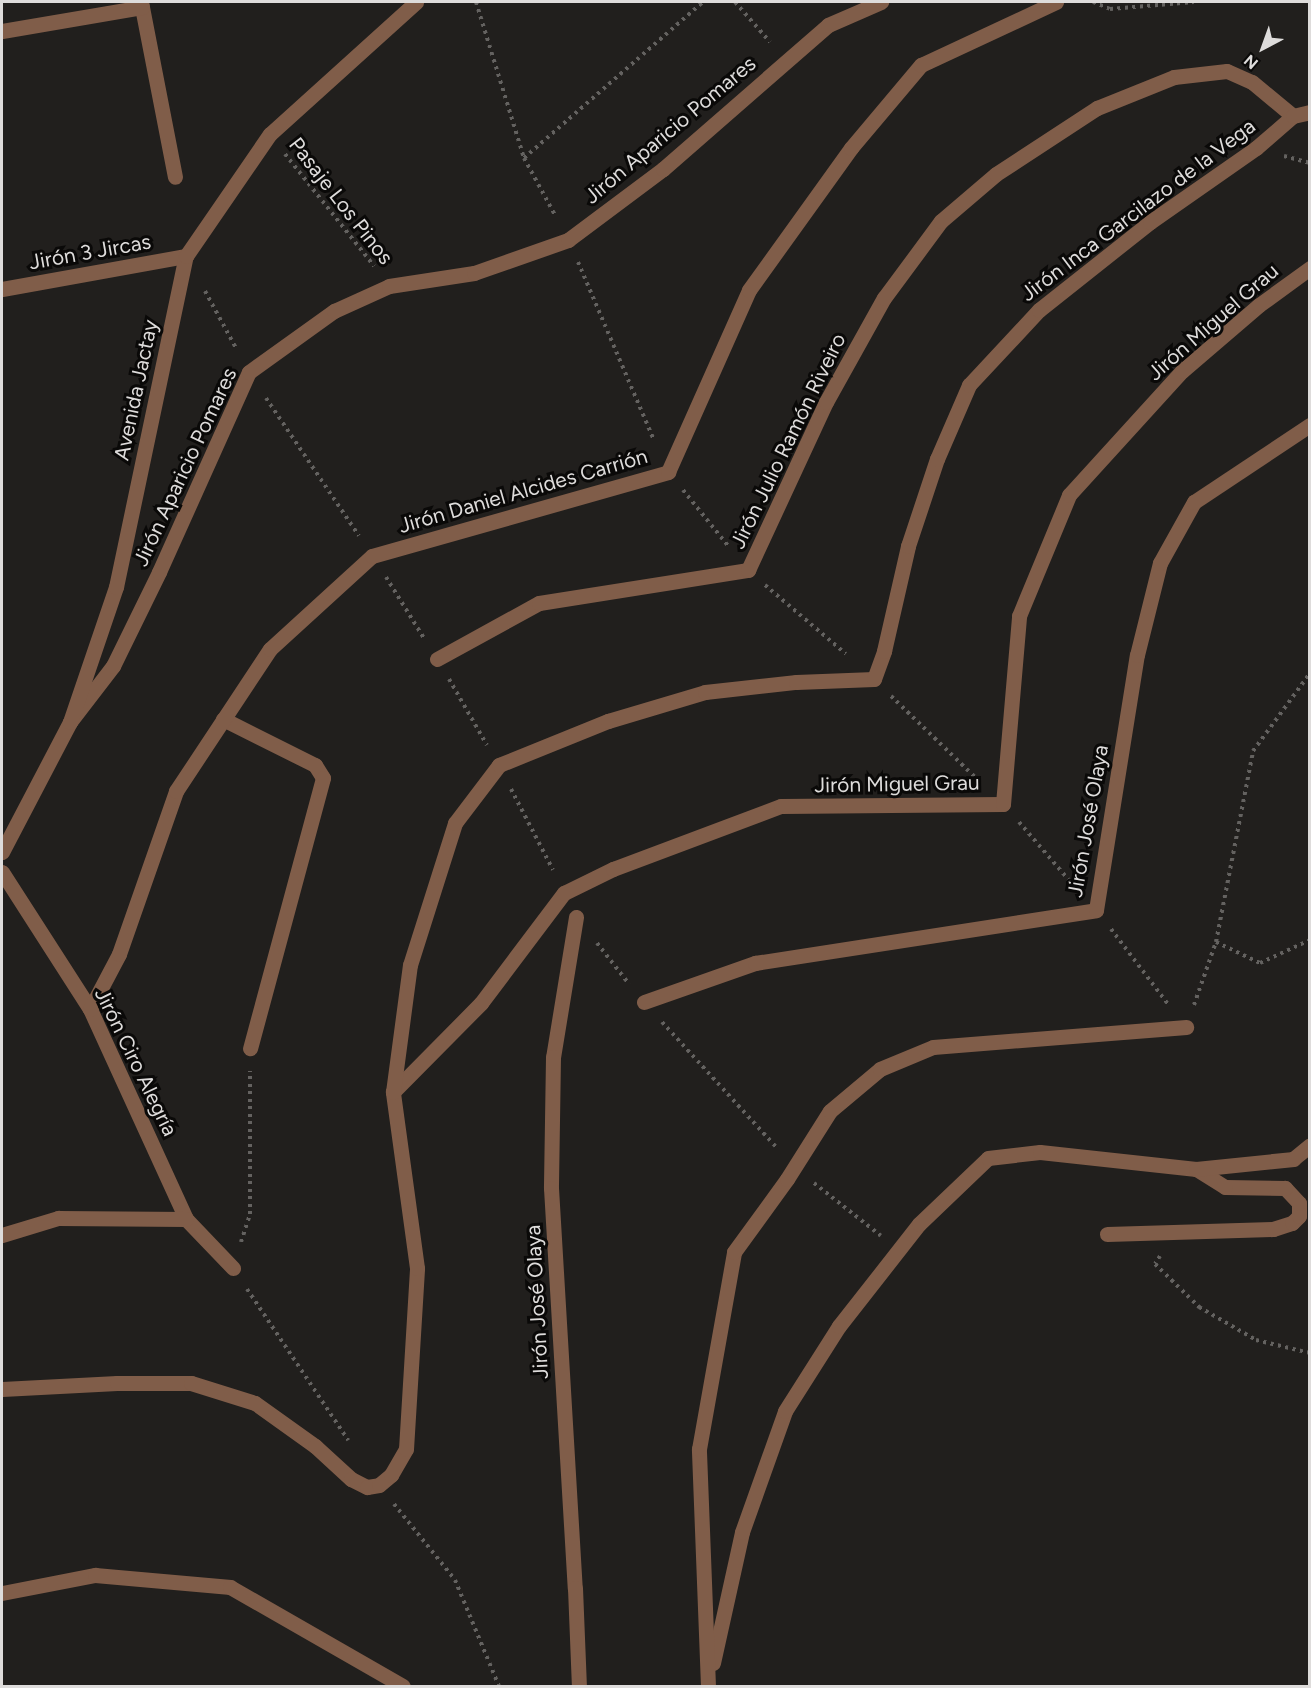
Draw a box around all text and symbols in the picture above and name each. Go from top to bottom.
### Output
north arrow [1233,18,1293,78]
street label: Jirón Aparicio Pomares [579,51,761,209]
text: N [1240,51,1262,73]
street label: Jirón Inca Garcilazo de la Vega [1016,114,1260,306]
street label: Pasaje Los Pinos [284,132,398,270]
street label: Jirón 3 Jircas [27,229,153,275]
street label: Jirón Miguel Grau [1142,258,1284,386]
street label: Avenida Jactay [109,317,163,463]
street label: Jirón Julio Ramón Riveiro [725,329,851,553]
street label: Jirón Aparicio Pomares [128,364,242,570]
street label: Jirón Daniel Alcides Carrión [396,443,650,539]
street label: Jirón José Olaya [1062,743,1114,899]
street label: Jirón Miguel Grau [814,770,980,798]
street label: Jirón Ciro Alegría [89,984,183,1140]
street label: Jirón José Olaya [520,1224,554,1380]

